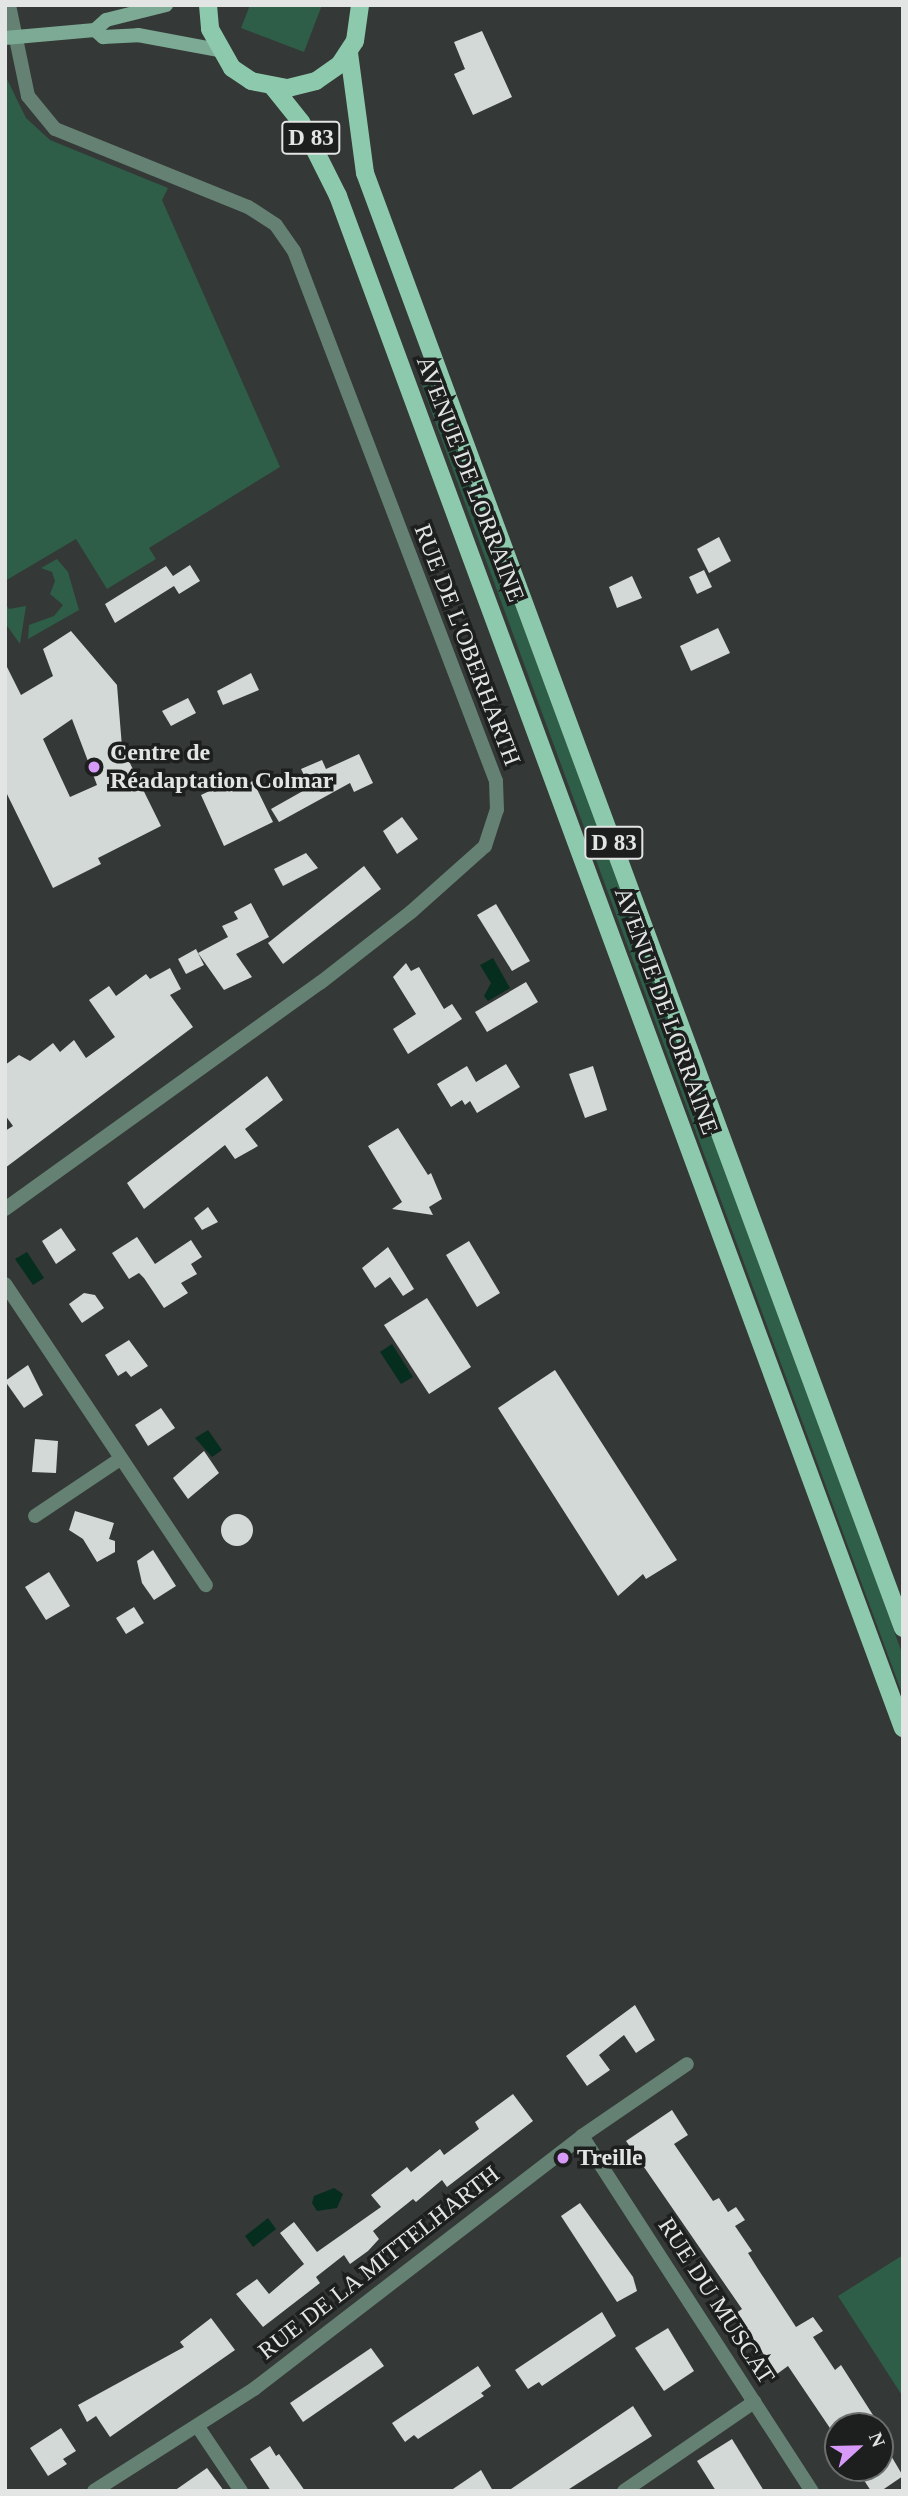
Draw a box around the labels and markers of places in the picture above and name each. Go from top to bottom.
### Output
place label: Centre de Réadaptation Colmar [110,739,333,795]
marker: Centre de Réadaptation Colmar [84,757,104,777]
place label: Treille [577,2144,643,2172]
marker: Treille [555,2150,571,2166]

